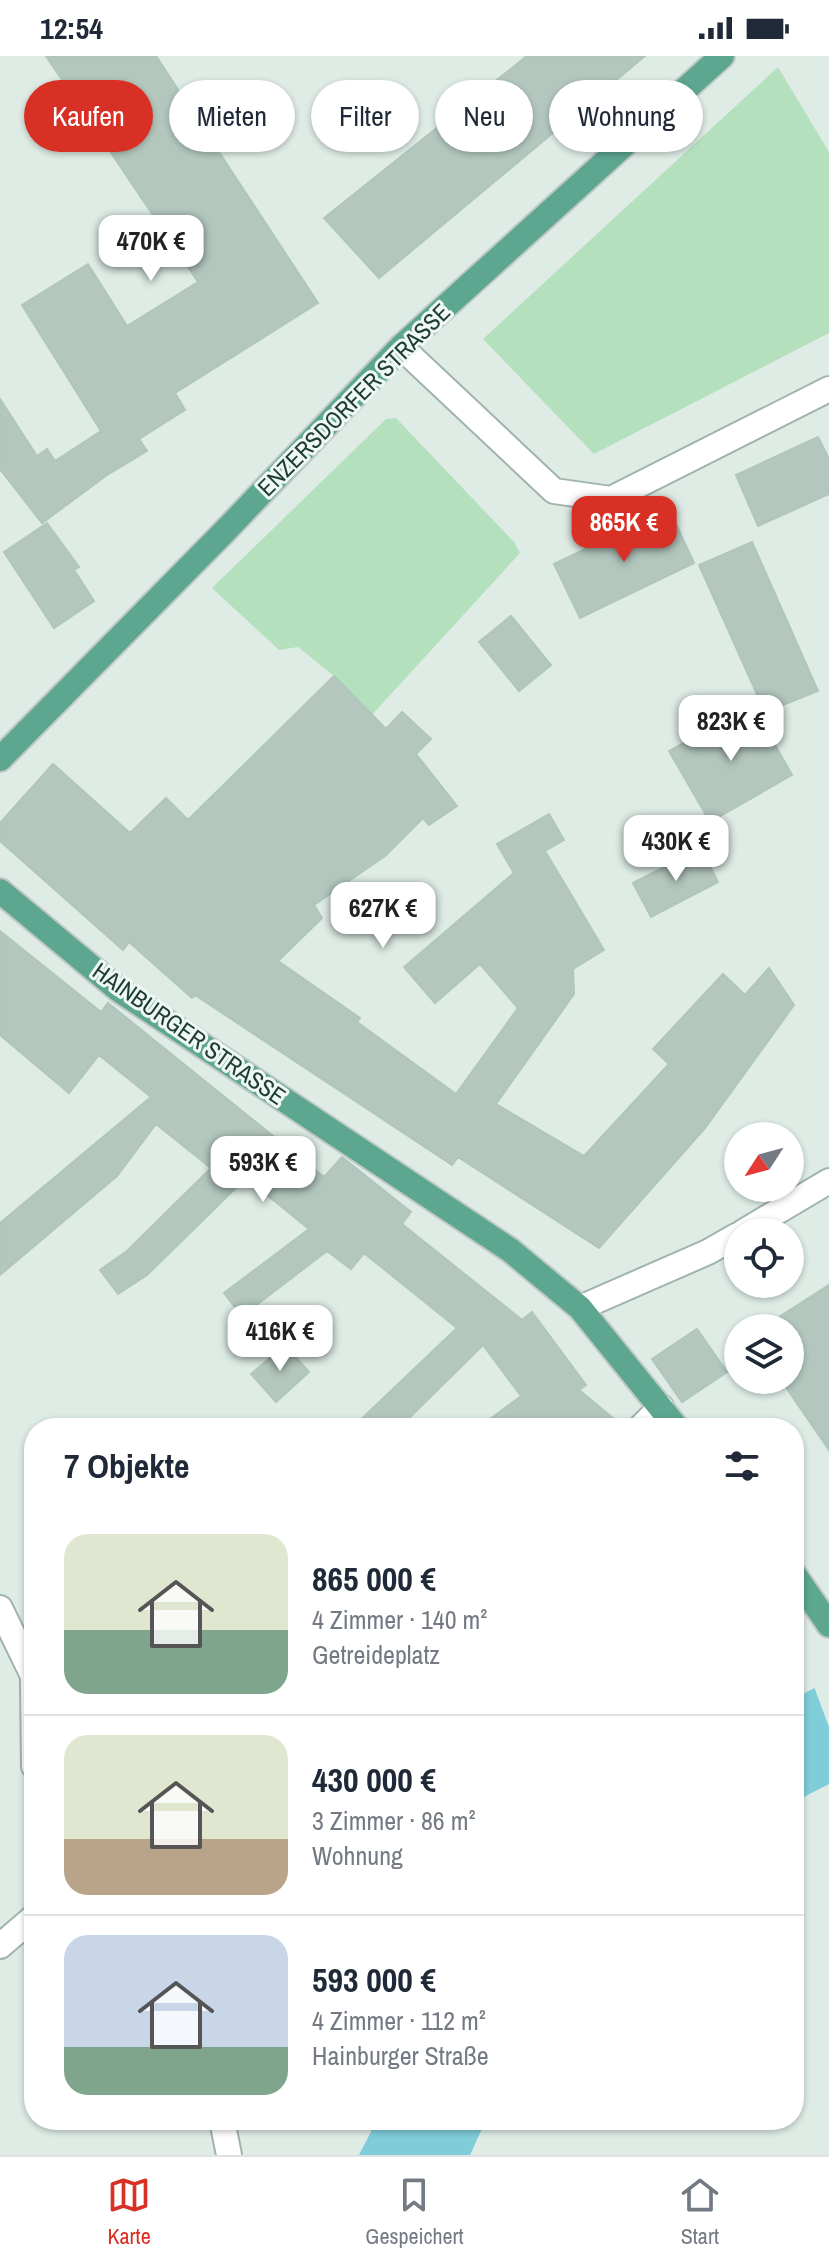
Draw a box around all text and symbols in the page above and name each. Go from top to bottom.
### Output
text: 12:54 [40,8,103,48]
chip: Kaufen [24,80,153,152]
chip: Mieten [169,80,295,152]
chip: Filter [311,80,419,152]
chip: Neu [435,80,533,152]
chip: Wohnung [549,80,703,152]
pin: 470K € [86,215,216,283]
text: 470K € [117,223,185,258]
street label: ENZERSDORFER STRASSE [250,296,457,503]
pin: 865K € [559,496,689,564]
text: 865K € [590,504,658,539]
pin: 823K € [666,695,796,763]
text: 823K € [697,703,765,738]
pin: 430K € [611,815,741,883]
text: 430K € [642,823,710,858]
pin: 627K € [318,882,448,950]
text: 627K € [349,890,417,925]
street label: HAINBURGER STRASSE [87,955,292,1112]
north arrow [724,1122,804,1202]
map controls [724,1122,804,1394]
pin: 593K € [198,1136,328,1204]
text: 593K € [229,1144,297,1179]
button: locate [724,1218,804,1298]
pin: 416K € [215,1305,345,1373]
text: 416K € [246,1313,314,1348]
button: layers [724,1314,804,1394]
text: 7 Objekte [64,1443,190,1489]
icon: filters [720,1444,764,1488]
text: 865 000 € [312,1556,436,1602]
icon: home [128,1566,224,1662]
text: 4 Zimmer · 140 m² [312,1602,487,1637]
text: Getreideplatz [312,1637,440,1672]
text: 430 000 € [312,1757,436,1803]
icon: home [128,1767,224,1863]
text: 3 Zimmer · 86 m² [312,1803,476,1838]
text: Wohnung [312,1838,403,1873]
text: 593 000 € [312,1957,436,2003]
icon: home [128,1967,224,2063]
text: 4 Zimmer · 112 m² [312,2003,486,2038]
text: Hainburger Straße [312,2038,489,2073]
tab: Karte [107,2173,151,2251]
tab: Gespeichert [365,2173,464,2251]
tab: Start [678,2173,722,2251]

